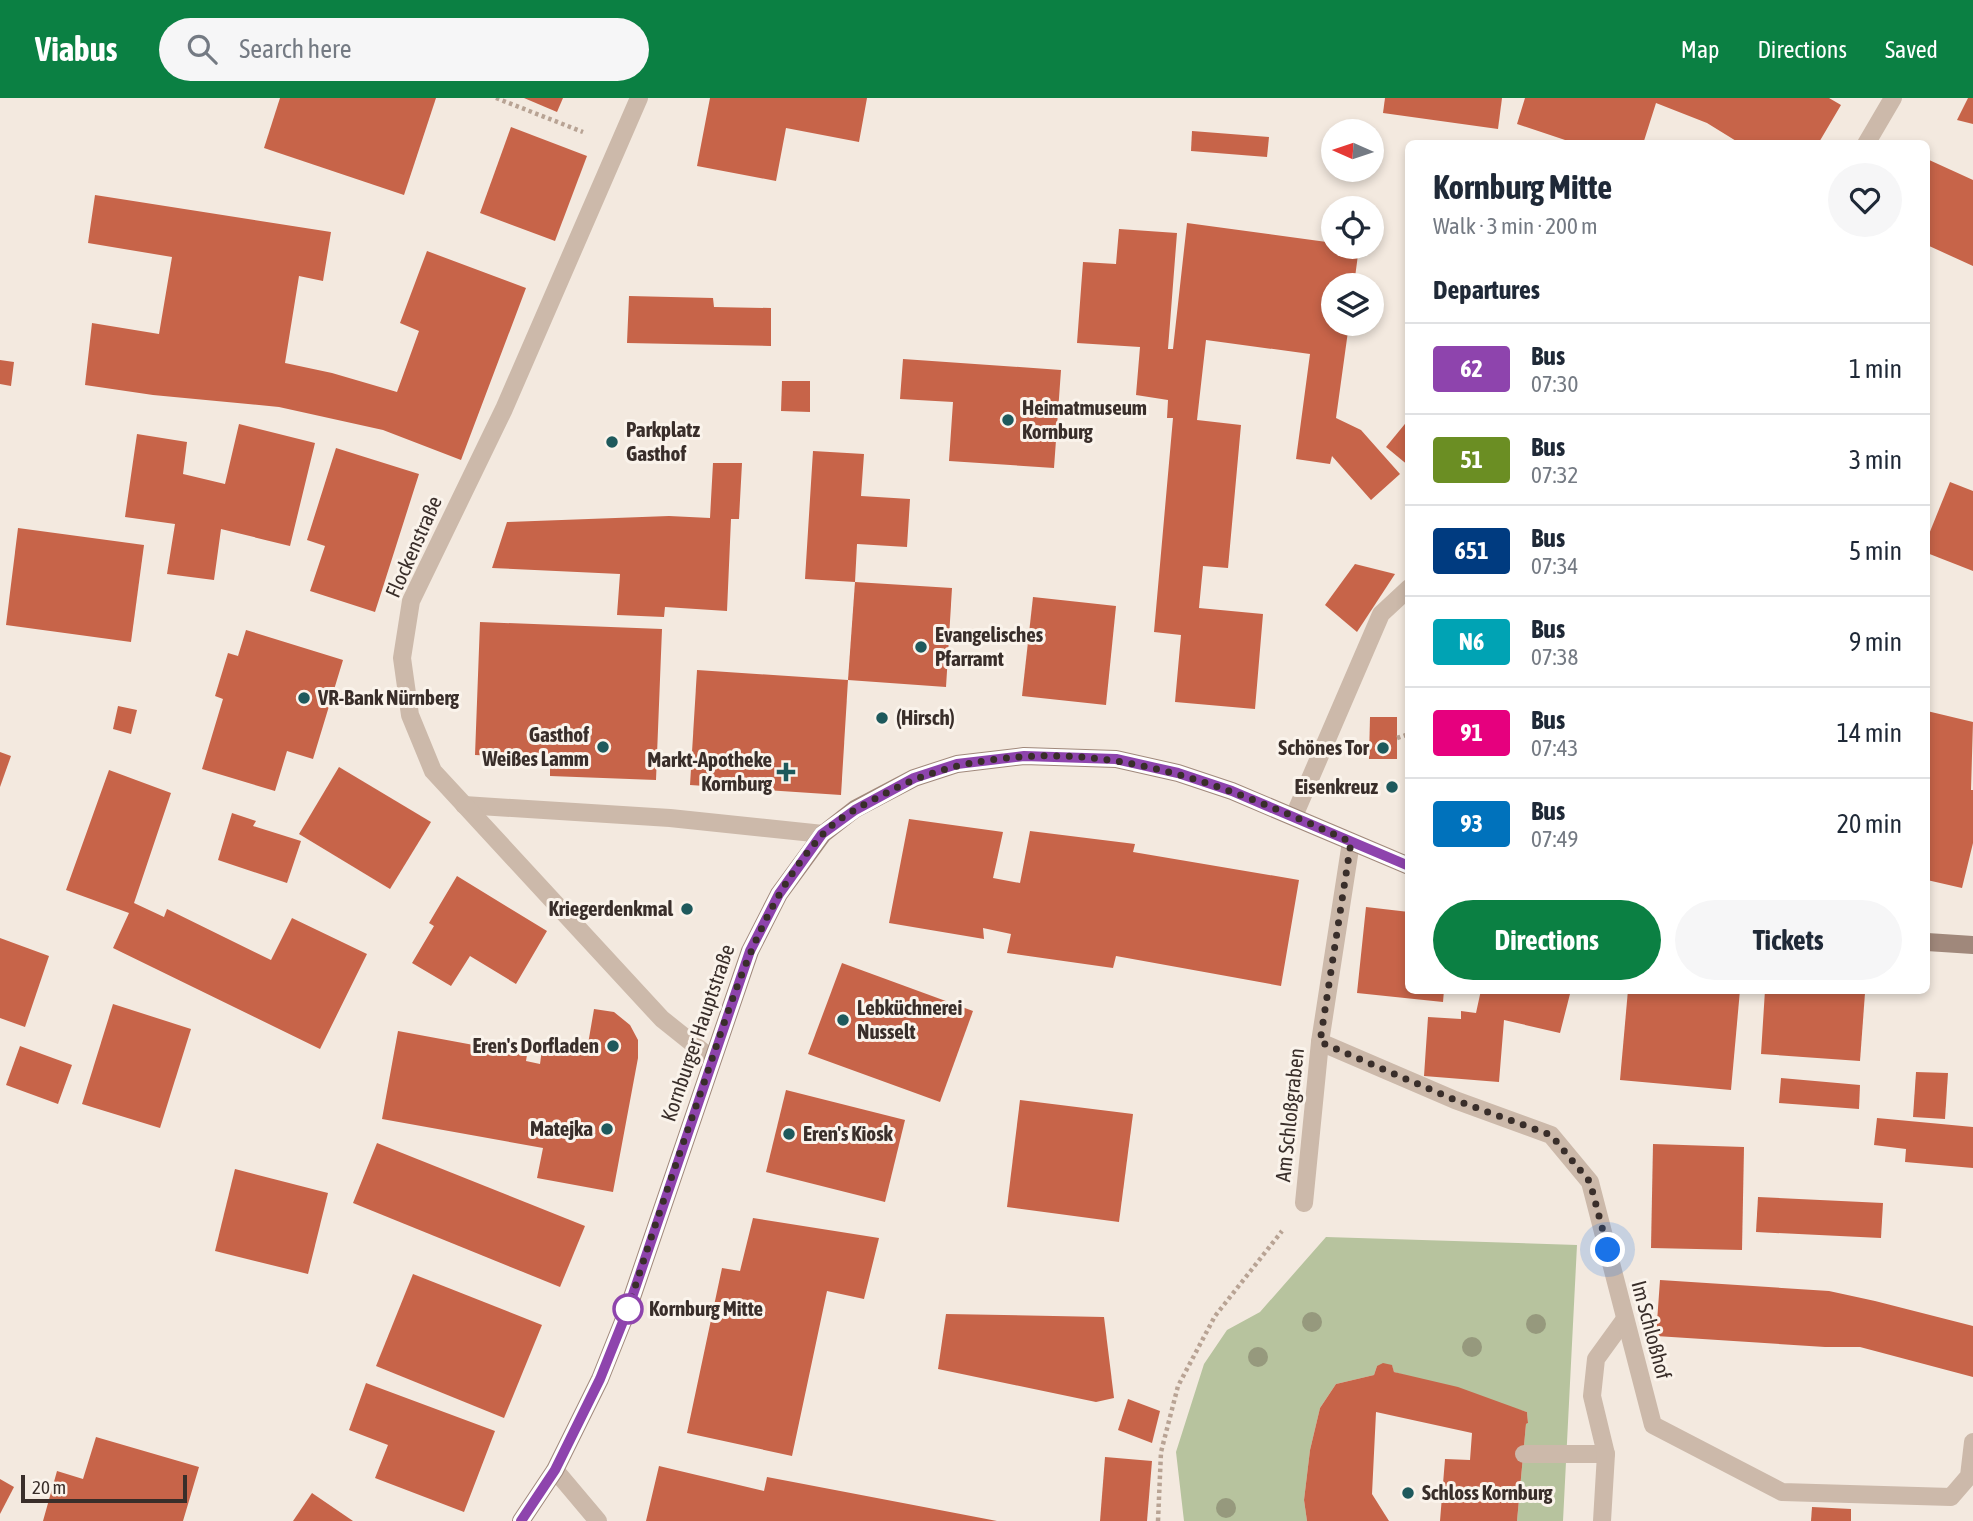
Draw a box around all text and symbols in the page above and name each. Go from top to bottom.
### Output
search box [159,18,649,81]
text: Viabus [35,30,117,68]
icon: search [183,30,221,68]
text: Search here [239,34,352,64]
text: Map [1681,36,1719,63]
text: Directions [1757,36,1847,63]
text: Saved [1885,36,1938,63]
north arrow [1321,119,1384,182]
map controls [1321,119,1384,336]
button: heart [1828,163,1902,237]
text: Kornburg Mitte [1433,168,1612,206]
button: locate [1321,196,1384,259]
text: Walk · 3 min · 200 m [1433,213,1597,239]
button: layers [1321,273,1384,336]
text: Departures [1433,275,1540,305]
text: Bus [1531,341,1565,371]
text: 1 min [1849,354,1902,384]
text: 62 [1460,355,1483,382]
text: 07:30 [1531,371,1578,397]
place label: Heimatmuseum Kornburg [1022,395,1147,443]
marker: Heimatmuseum Kornburg [1000,412,1016,428]
place label: Parkplatz Gasthof [626,417,700,465]
text: Bus [1531,432,1565,462]
marker: Parkplatz Gasthof [604,434,620,450]
text: 3 min [1849,445,1902,475]
text: 51 [1460,446,1483,473]
text: 07:32 [1531,462,1578,488]
street label: Flockenstraße [380,492,446,601]
text: Bus [1531,523,1565,553]
text: 5 min [1849,536,1902,566]
text: 651 [1455,537,1488,564]
text: 07:34 [1531,553,1578,579]
text: Bus [1531,614,1565,644]
place label: Evangelisches Pfarramt [935,622,1044,670]
text: 9 min [1849,627,1902,657]
text: N6 [1459,628,1484,655]
marker: Evangelisches Pfarramt [913,639,929,655]
text: 07:38 [1531,644,1578,670]
place label: VR-Bank Nürnberg [317,685,460,709]
marker: VR-Bank Nürnberg [296,690,312,706]
place label: (Hirsch) [896,705,955,729]
text: Bus [1531,705,1565,735]
marker: (Hirsch) [874,710,890,726]
text: 14 min [1837,718,1902,748]
text: 91 [1460,719,1483,746]
place label: Gasthof Weißes Lamm [481,722,589,770]
place label: Schönes Tor [1278,735,1370,759]
text: 07:43 [1531,735,1578,761]
marker: Gasthof Weißes Lamm [595,739,611,755]
marker: Schönes Tor [1375,740,1391,756]
place label: Markt-Apotheke Kornburg [647,747,773,795]
marker: Markt-Apotheke Kornburg [778,764,794,780]
place label: Eisenkreuz [1294,774,1378,798]
marker: Eisenkreuz [1384,779,1400,795]
text: Bus [1531,796,1565,826]
text: 20 min [1837,809,1902,839]
text: 93 [1460,810,1483,837]
text: 07:49 [1531,826,1578,852]
place label: Kriegerdenkmal [548,896,673,920]
button: Directions [1433,900,1661,980]
button: Tickets [1675,900,1902,980]
marker: Kriegerdenkmal [679,901,695,917]
street label: Kornburger Hauptstraße [656,941,739,1124]
place label: Lebküchnerei Nusselt [857,995,962,1043]
marker: Lebküchnerei Nusselt [835,1012,851,1028]
place label: Eren's Dorfladen [472,1033,599,1057]
marker: Eren's Dorfladen [605,1038,621,1054]
street label: Am Schloßgraben [1270,1047,1308,1183]
place label: Matejka [530,1116,593,1140]
marker: Matejka [599,1121,615,1137]
place label: Eren's Kiosk [803,1121,894,1145]
marker: Eren's Kiosk [781,1126,797,1142]
your location [1590,1232,1625,1267]
street label: Im Schloßhof [1627,1278,1677,1382]
marker: Kornburg Mitte [613,1294,643,1324]
place label: Kornburg Mitte [649,1296,763,1320]
scale bar [21,1472,187,1504]
text: 20 m [32,1476,66,1498]
place label: Schloss Kornburg [1422,1480,1553,1504]
marker: Schloss Kornburg [1400,1485,1416,1501]

